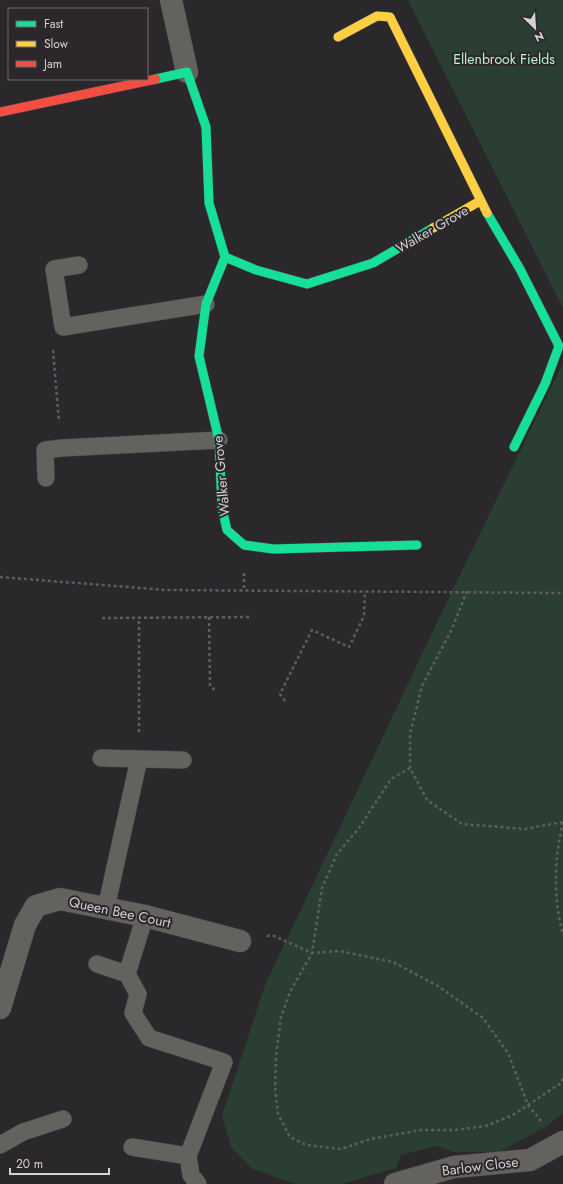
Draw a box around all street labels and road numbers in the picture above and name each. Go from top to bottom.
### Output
street label: Walker Grove [392,200,472,258]
street label: Walker Grove [208,435,234,517]
street label: Queen Bee Court [67,891,173,933]
street label: Barlow Close [441,1151,519,1181]

